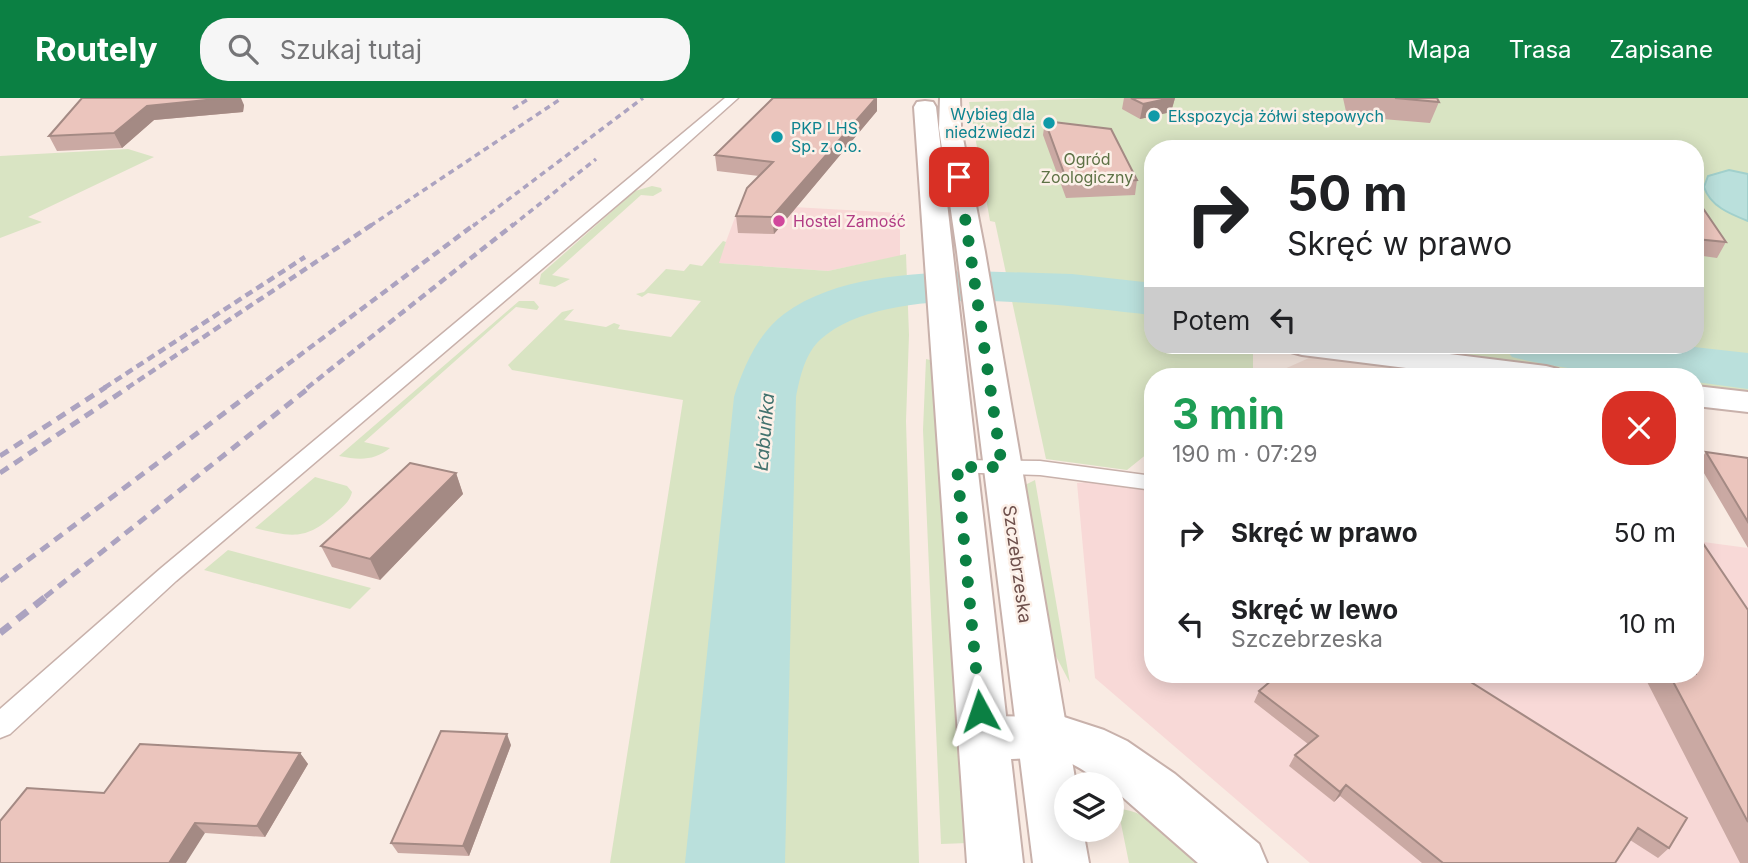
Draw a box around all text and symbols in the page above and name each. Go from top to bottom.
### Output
search box [200,18,690,81]
text: Routely [35,29,158,69]
icon: search [224,30,262,68]
text: Szukaj tutaj [280,34,422,65]
text: Mapa [1407,35,1471,64]
text: Trasa [1509,35,1572,64]
text: Zapisane [1610,35,1713,64]
place label: Wybieg dla niedźwiedzi [945,104,1035,142]
place label: Ekspozycja żółwi stepowych [1168,106,1384,126]
marker: Ekspozycja żółwi stepowych [1146,108,1162,124]
marker: Wybieg dla niedźwiedzi [1041,115,1057,131]
place label: PKP LHS Sp. z o.o. [791,118,862,156]
marker: PKP LHS Sp. z o.o. [769,129,785,145]
pin [929,147,989,207]
park label: Ogród Zoologiczny [1041,149,1133,187]
icon: arrive [940,158,978,196]
text: 50 m [1287,164,1408,223]
icon: right [1172,168,1263,259]
place label: Hostel Zamość [793,211,906,231]
marker: Hostel Zamość [771,213,787,229]
text: Skręć w prawo [1287,224,1512,263]
icon: left [1264,301,1302,339]
text: Potem [1172,305,1250,336]
text: 3 min [1172,388,1285,439]
button: close [1602,391,1676,465]
water label: Łabuńka [750,392,779,472]
text: 190 m · 07:29 [1172,440,1318,468]
street label: Szczebrzeska [999,504,1036,624]
icon: right [1172,514,1210,552]
text: Skręć w prawo [1231,517,1418,548]
text: 50 m [1614,517,1676,548]
text: Skręć w lewo [1231,594,1398,625]
icon: left [1172,605,1210,643]
text: 10 m [1619,608,1676,639]
text: Szczebrzeska [1231,625,1383,653]
position arrow [943,674,1017,748]
map controls [1054,772,1124,842]
button: layers [1054,772,1124,842]

